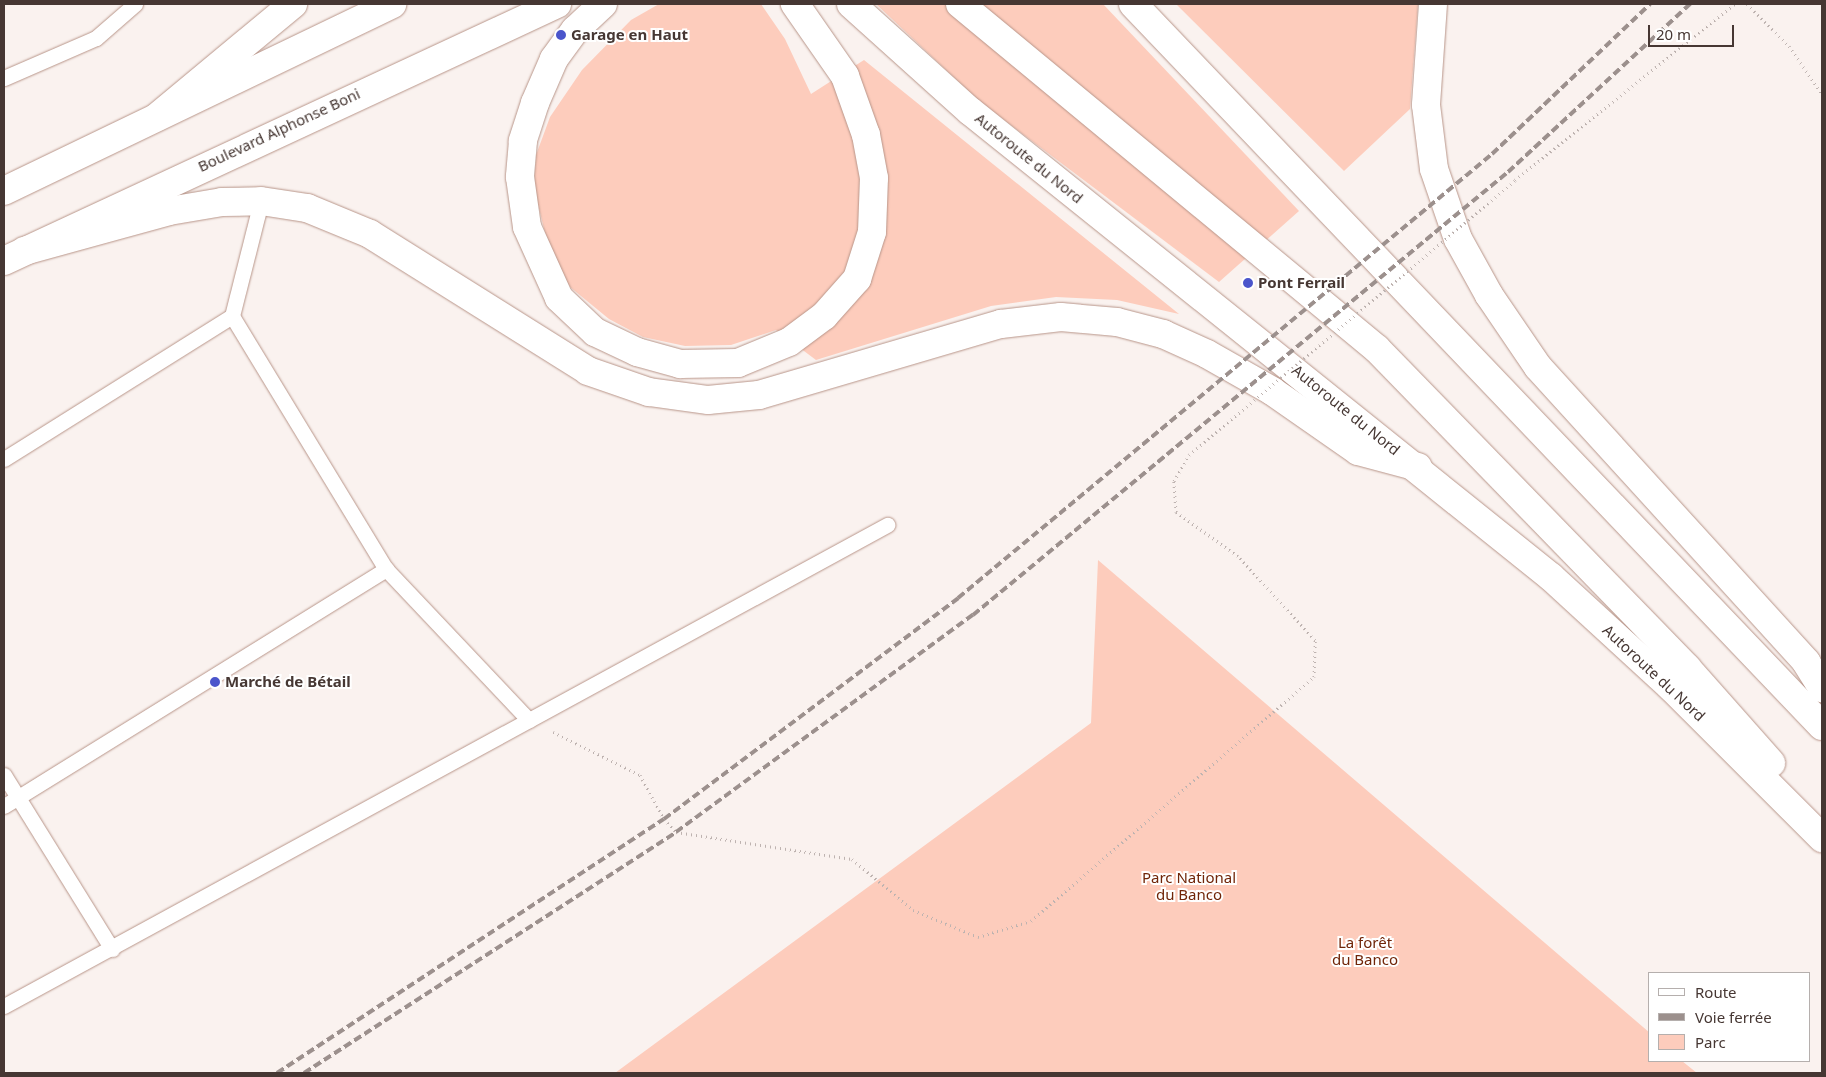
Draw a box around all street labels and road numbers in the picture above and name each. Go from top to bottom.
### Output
street label: Boulevard Alphonse Boni [195,84,363,176]
street label: Autoroute du Nord [972,109,1086,207]
street label: Autoroute du Nord [1289,361,1403,459]
street label: Autoroute du Nord [1599,621,1709,725]

